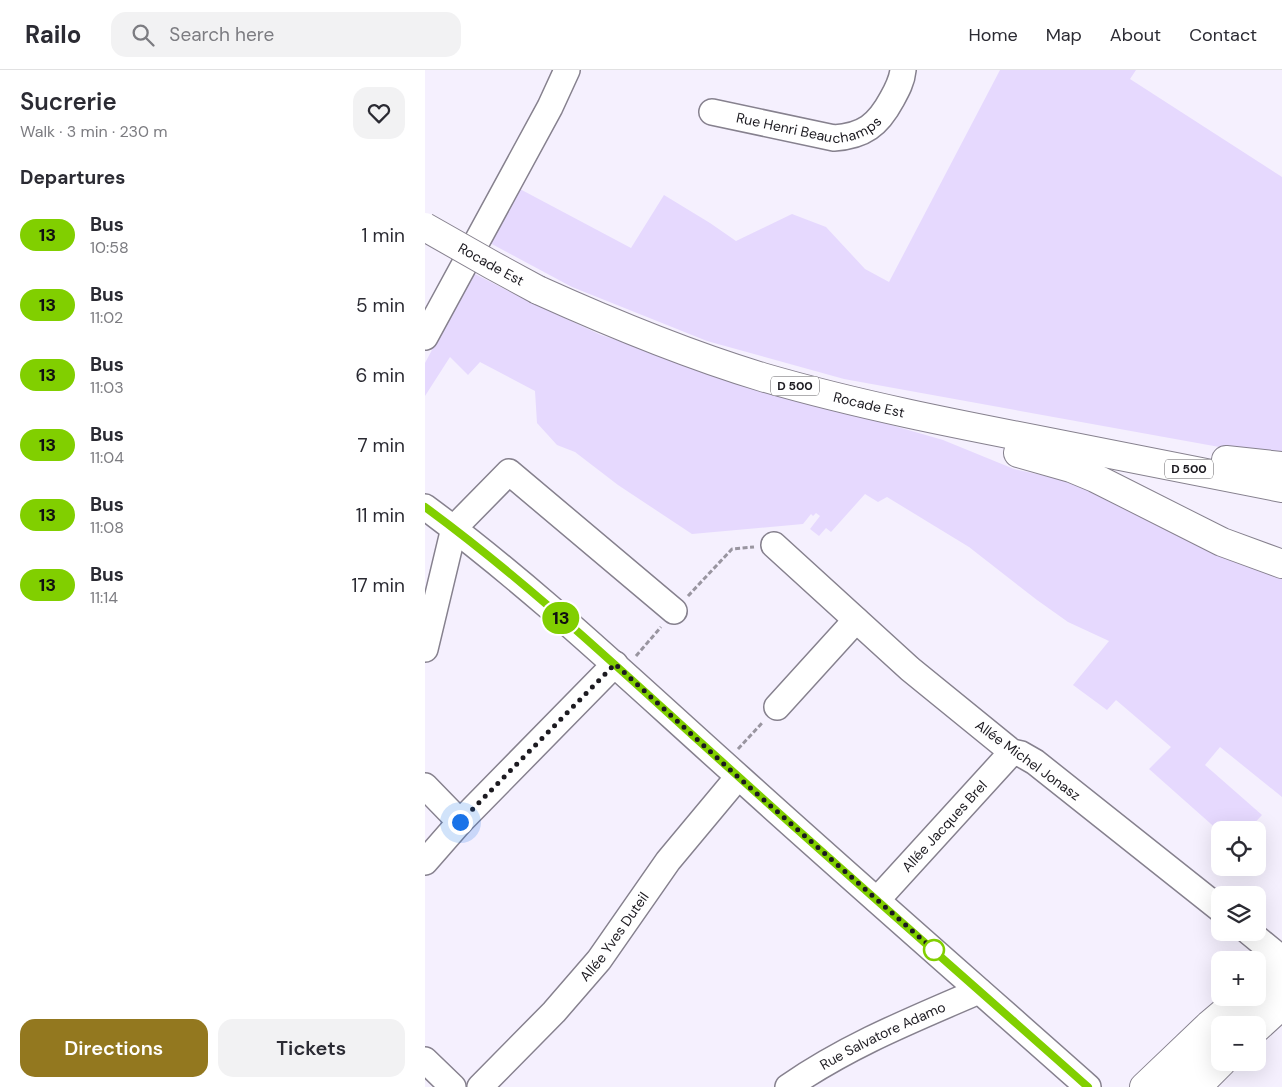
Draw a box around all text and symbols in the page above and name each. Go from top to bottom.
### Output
search box [111,12,461,57]
text: Railo [25,19,81,50]
icon: search [129,21,157,49]
text: Search here [169,22,274,47]
text: Home [968,23,1018,47]
text: Map [1046,23,1082,47]
text: About [1110,23,1161,47]
text: Contact [1189,23,1257,47]
text: Sucrerie [20,86,117,117]
button: heart [353,87,405,139]
street label: Rue Henri Beauchamps [732,105,882,125]
text: Rue Henri Beauchamps [735,108,885,147]
text: Walk · 3 min · 230 m [20,121,168,142]
text: Departures [20,165,125,190]
text: Bus [90,212,124,237]
text: 13 [39,223,56,247]
text: 1 min [362,223,405,248]
text: 10:58 [90,237,129,258]
street label: Rocade Est [455,239,527,290]
text: Bus [90,282,124,307]
text: 13 [39,293,56,317]
text: 5 min [356,293,405,318]
text: 11:02 [90,307,123,328]
text: Bus [90,352,124,377]
text: 13 [39,363,56,387]
text: 6 min [356,363,405,388]
road number: D 500 [771,376,819,396]
text: 11:03 [90,377,124,398]
street label: Rocade Est [832,388,906,422]
text: Bus [90,422,124,447]
text: 13 [39,433,56,457]
text: 7 min [357,433,405,458]
text: 11:04 [90,447,124,468]
road number: D 500 [1165,459,1213,478]
text: Bus [90,492,124,517]
text: 13 [39,503,56,527]
text: 11 min [356,503,405,528]
text: 11:08 [90,517,124,538]
text: Bus [90,562,124,587]
text: 13 [39,573,56,597]
text: 17 min [351,573,405,598]
text: 11:14 [90,587,118,608]
line badge: 13 [539,602,583,634]
text: 13 [552,606,570,630]
street label: Allée Michel Jonasz [972,716,1084,804]
street label: Allée Jacques Brel [898,777,991,876]
your location [448,810,473,835]
map controls [1211,821,1266,1071]
button: locate [1211,821,1266,876]
button: layers [1211,886,1266,941]
street label: Allée Yves Duteil [576,889,653,985]
unlabelled marker [923,939,945,961]
button: + [1211,951,1266,1006]
street label: Rue Salvatore Adamo [816,998,948,1074]
button: − [1211,1016,1266,1071]
button: Directions [20,1019,208,1077]
button: Tickets [218,1019,405,1077]

